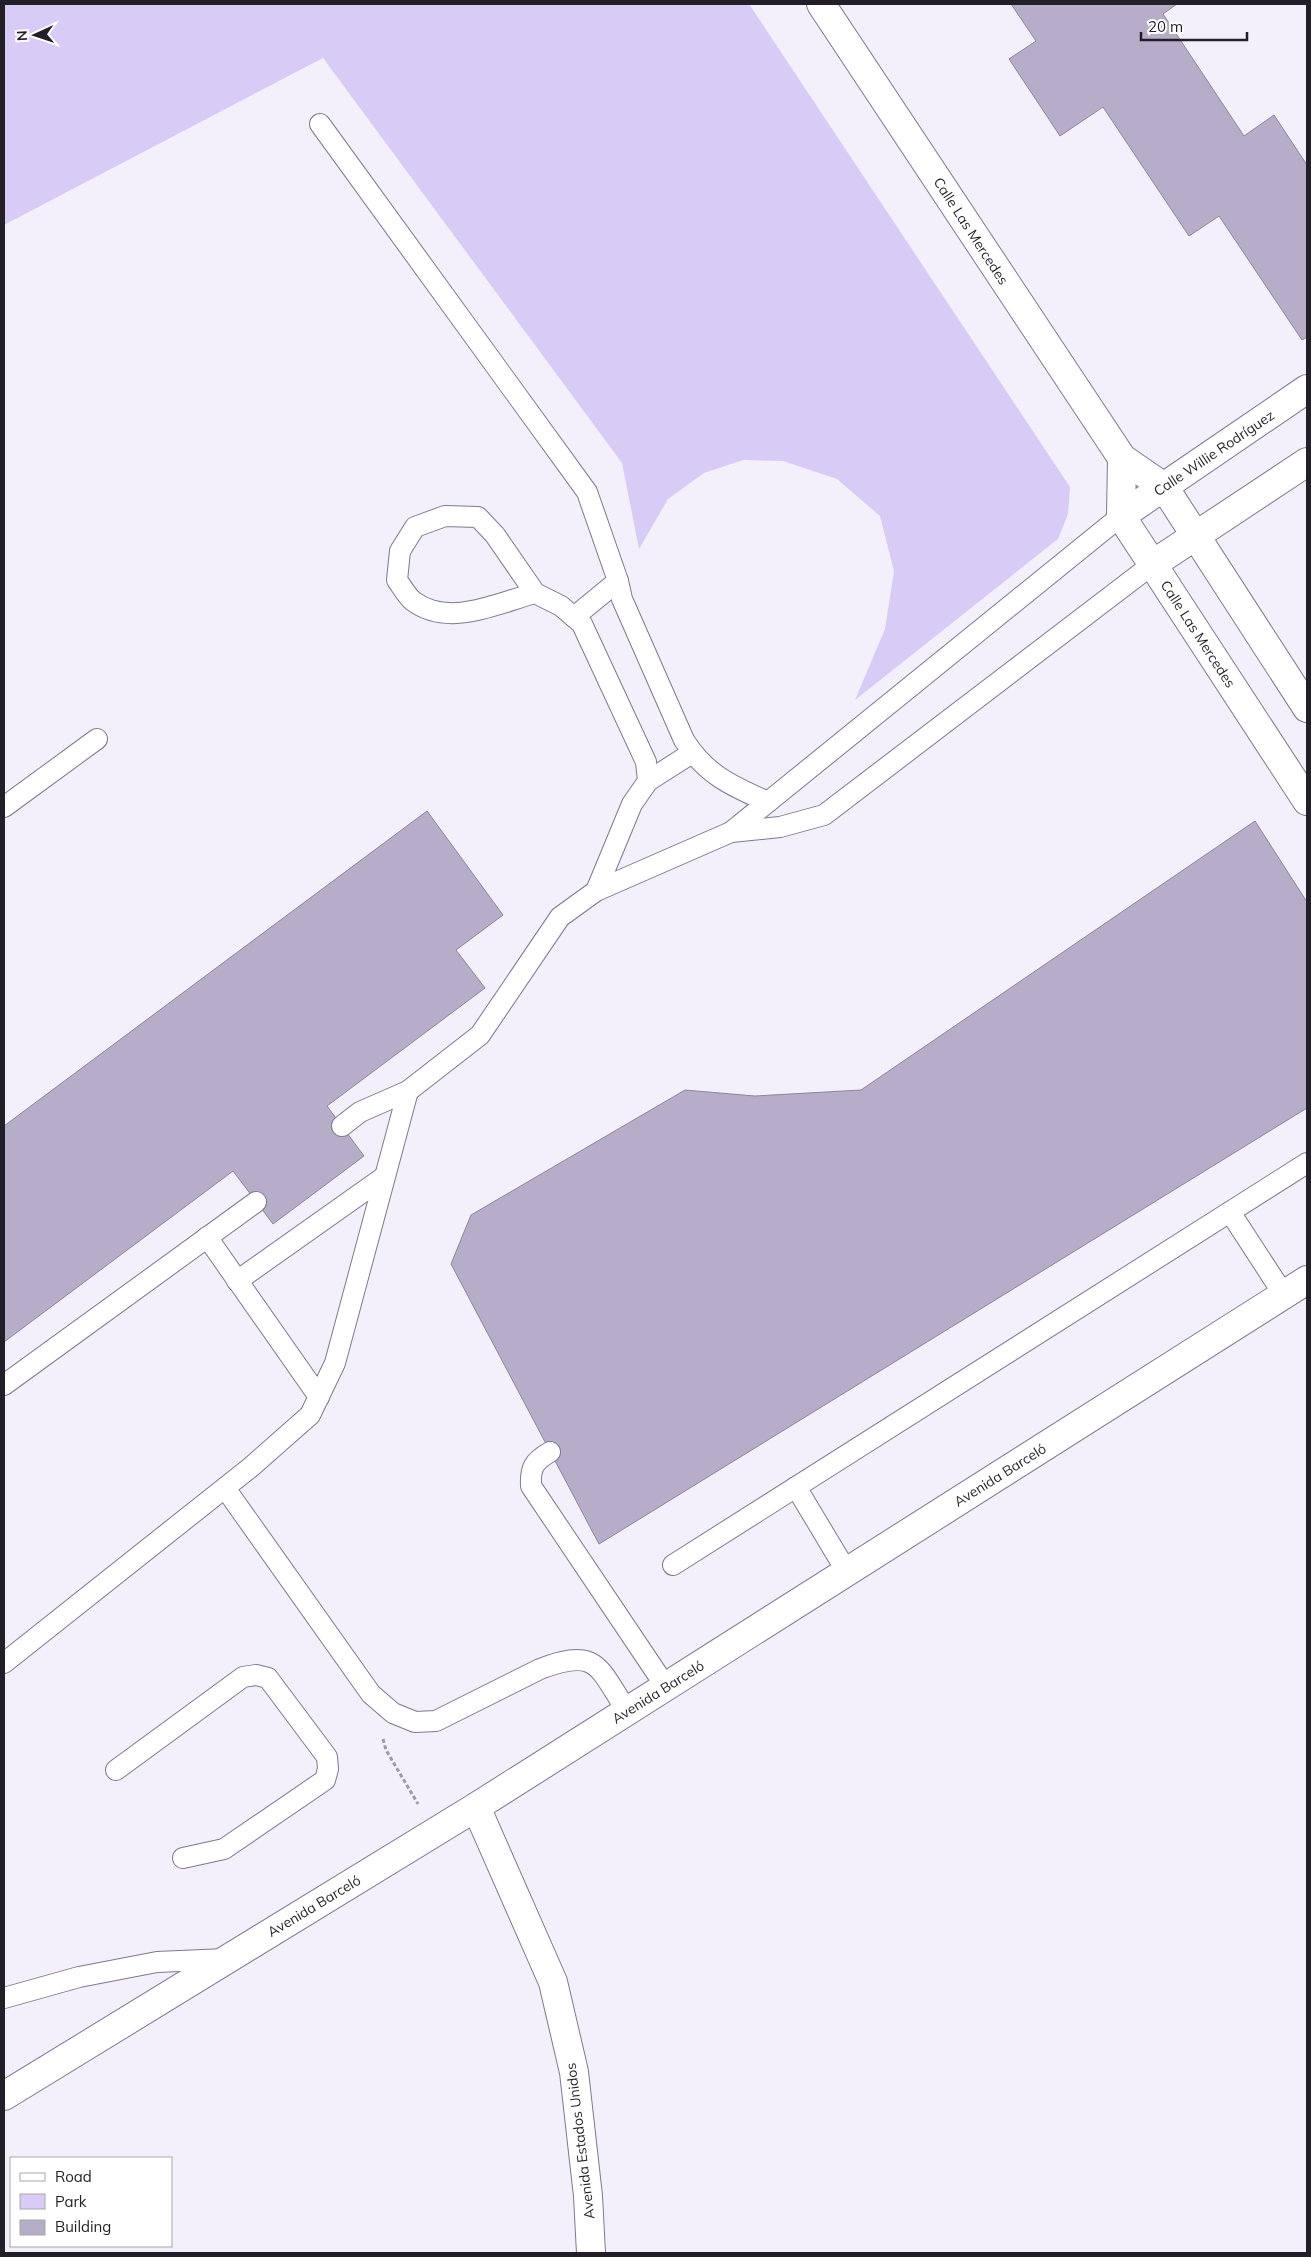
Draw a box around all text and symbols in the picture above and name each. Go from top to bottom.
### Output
north arrow [10,10,60,60]
scale bar [1141,10,1247,42]
text: 20 m [1148,17,1183,36]
text: N [13,30,31,41]
street label: Calle Las Mercedes [930,174,1012,288]
street label: Calle Willie Rodríguez [1150,406,1278,500]
street label: Calle Las Mercedes [1157,577,1239,691]
street label: Avenida Barceló [950,1439,1050,1511]
street label: Avenida Barceló [608,1656,708,1728]
street label: Avenida Barceló [264,1871,364,1941]
street label: Avenida Estados Unidos [561,2062,599,2220]
legend [10,2157,172,2247]
text: Road [55,2167,92,2186]
text: Park [55,2192,87,2211]
text: Building [55,2217,111,2236]

